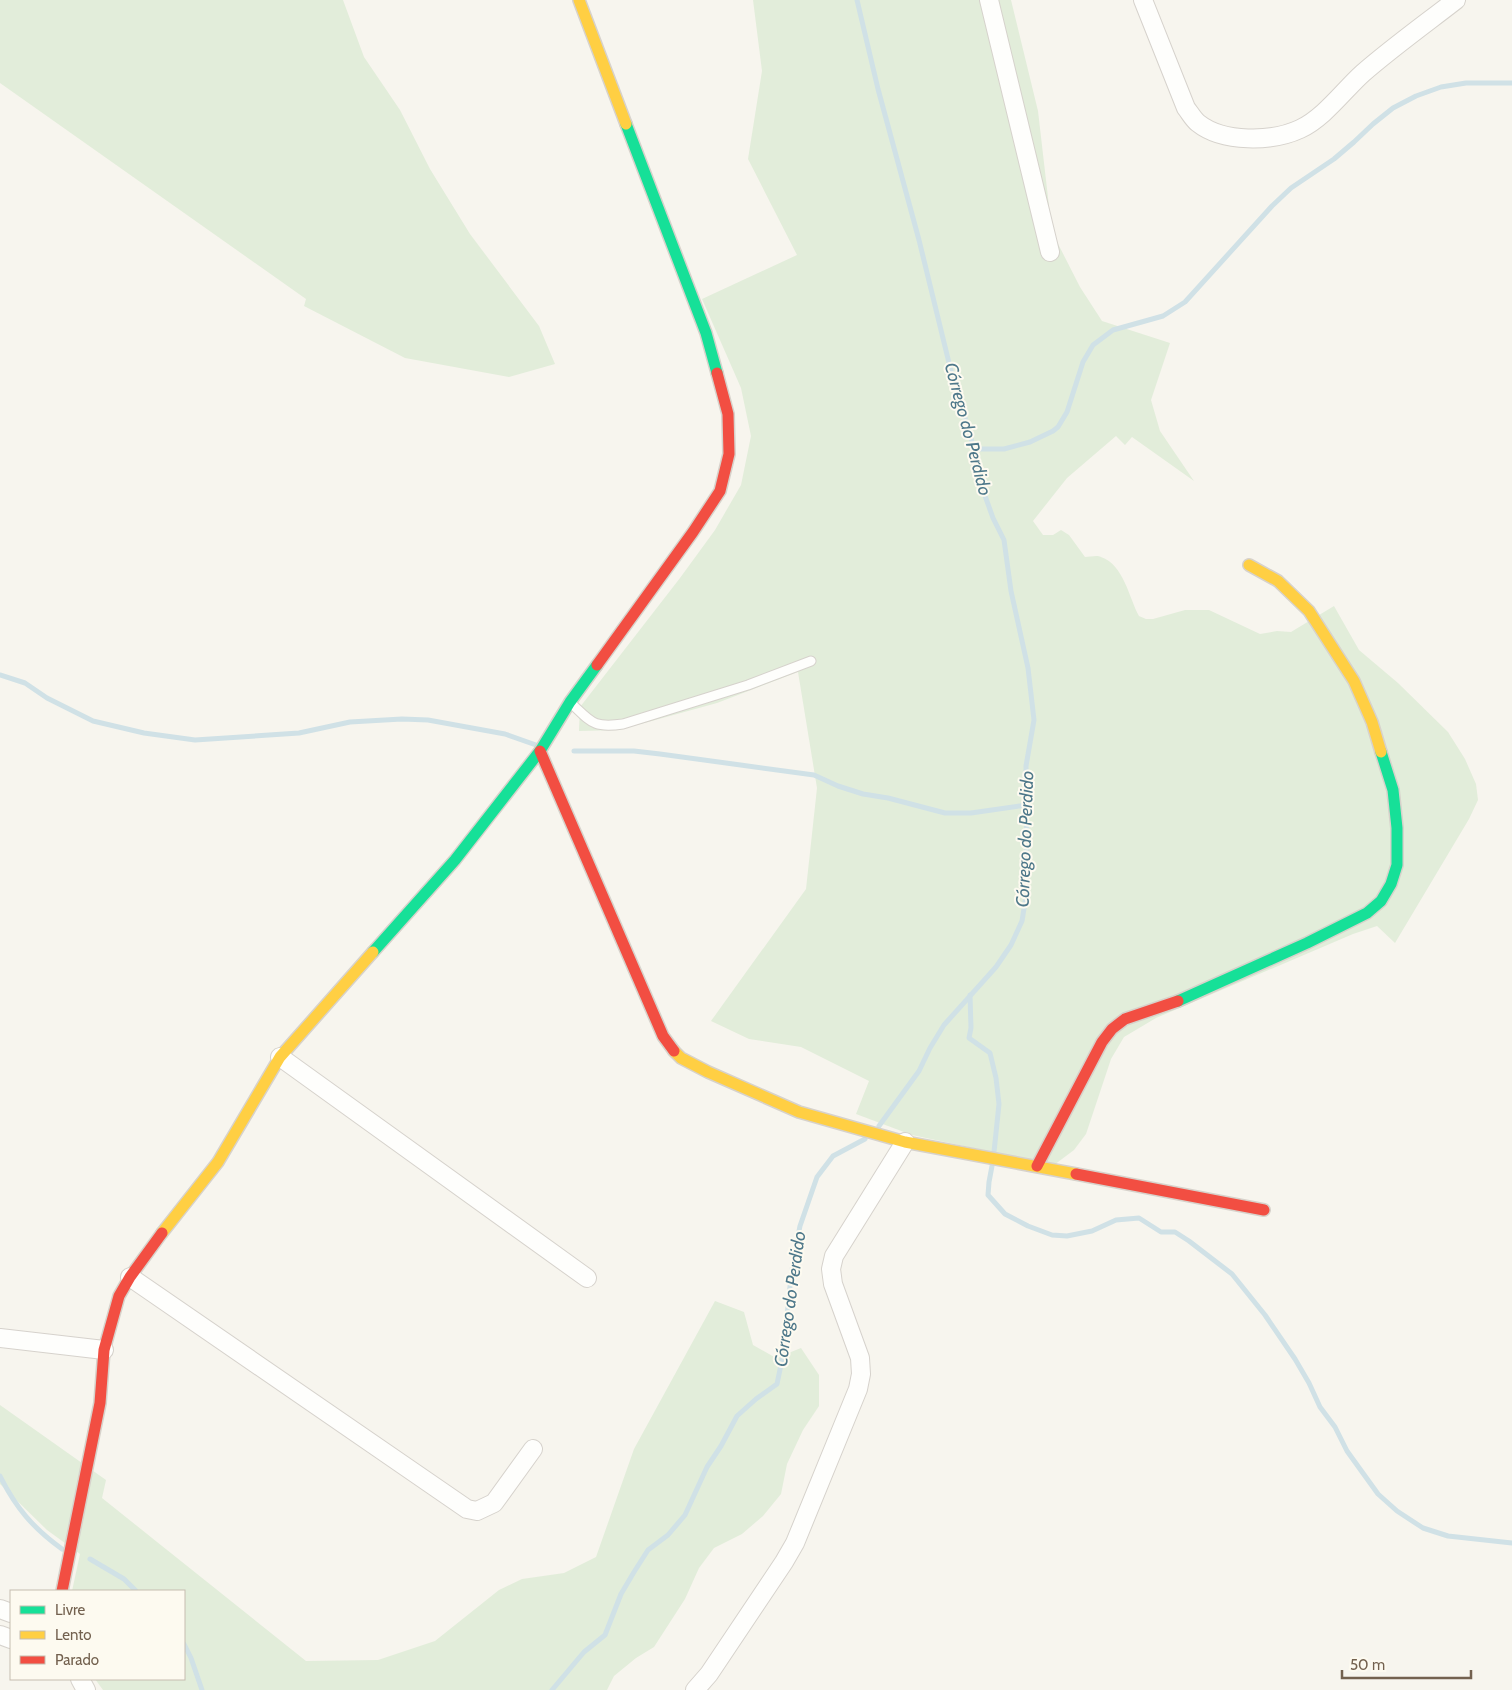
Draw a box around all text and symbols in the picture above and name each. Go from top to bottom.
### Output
water label: Córrego do Perdido [940,360,996,498]
water label: Córrego do Perdido [1012,770,1038,908]
water label: Córrego do Perdido [770,1230,810,1368]
legend [10,1590,185,1680]
text: Livre [55,1601,86,1619]
text: Lento [55,1626,92,1644]
scale bar [1342,1648,1471,1680]
text: Parado [55,1651,99,1669]
text: 50 m [1350,1656,1385,1674]

